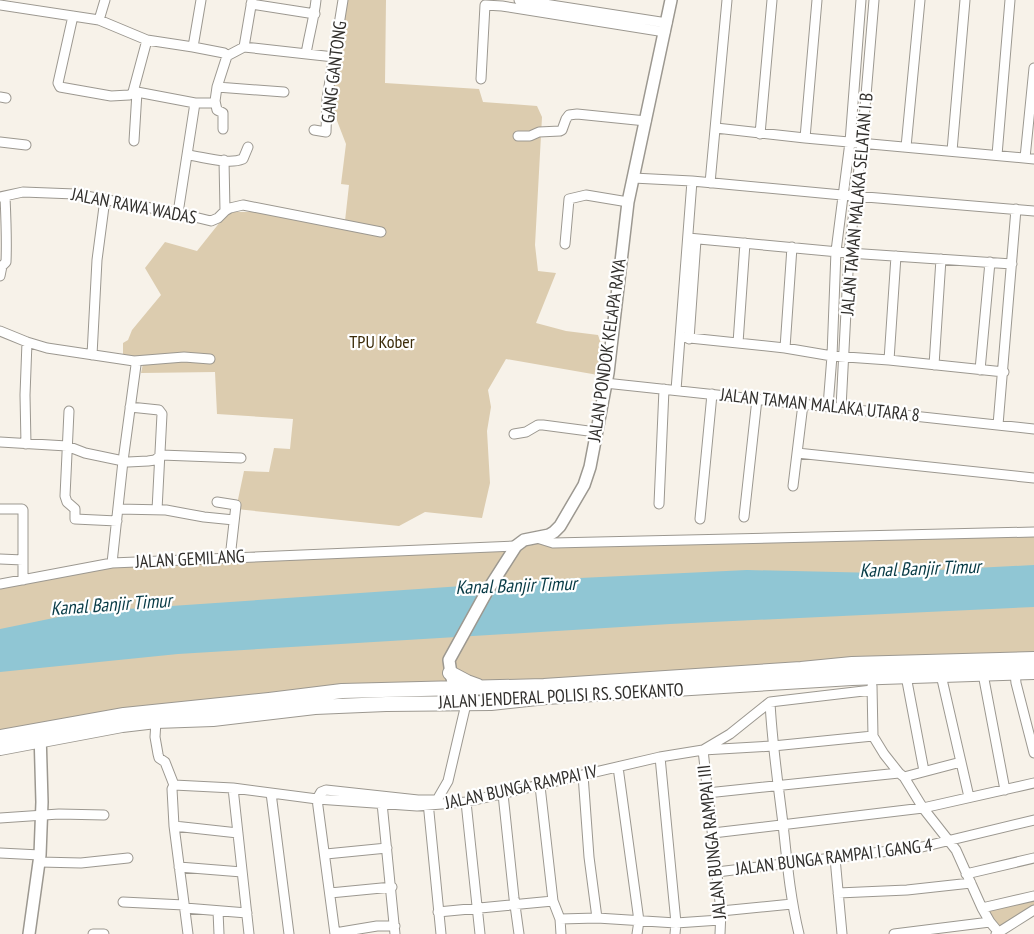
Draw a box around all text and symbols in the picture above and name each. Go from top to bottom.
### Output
street label: GANG GANTONG [316,19,351,124]
street label: JALAN TAMAN MALAKA SELATAN I B [835,92,878,317]
street label: JALAN RAWA WADAS [68,182,199,229]
street label: JALAN PONDOK KELAPA RAYA [582,257,631,444]
park label: TPU Kober [349,330,415,353]
street label: JALAN TAMAN MALAKA UTARA 8 [718,382,921,426]
street label: JALAN GEMILANG [134,544,245,573]
water label: Kanal Banjir Timur [859,554,984,582]
water label: Kanal Banjir Timur [455,571,580,599]
water label: Kanal Banjir Timur [50,588,175,620]
street label: JALAN JENDERAL POLISI RS. SOEKANTO [437,678,684,713]
street label: JALAN BUNGA RAMPAI IV [442,759,600,814]
street label: JALAN BUNGA RAMPAI III [692,764,731,921]
street label: JALAN BUNGA RAMPAI I GANG 4 [733,833,934,880]

